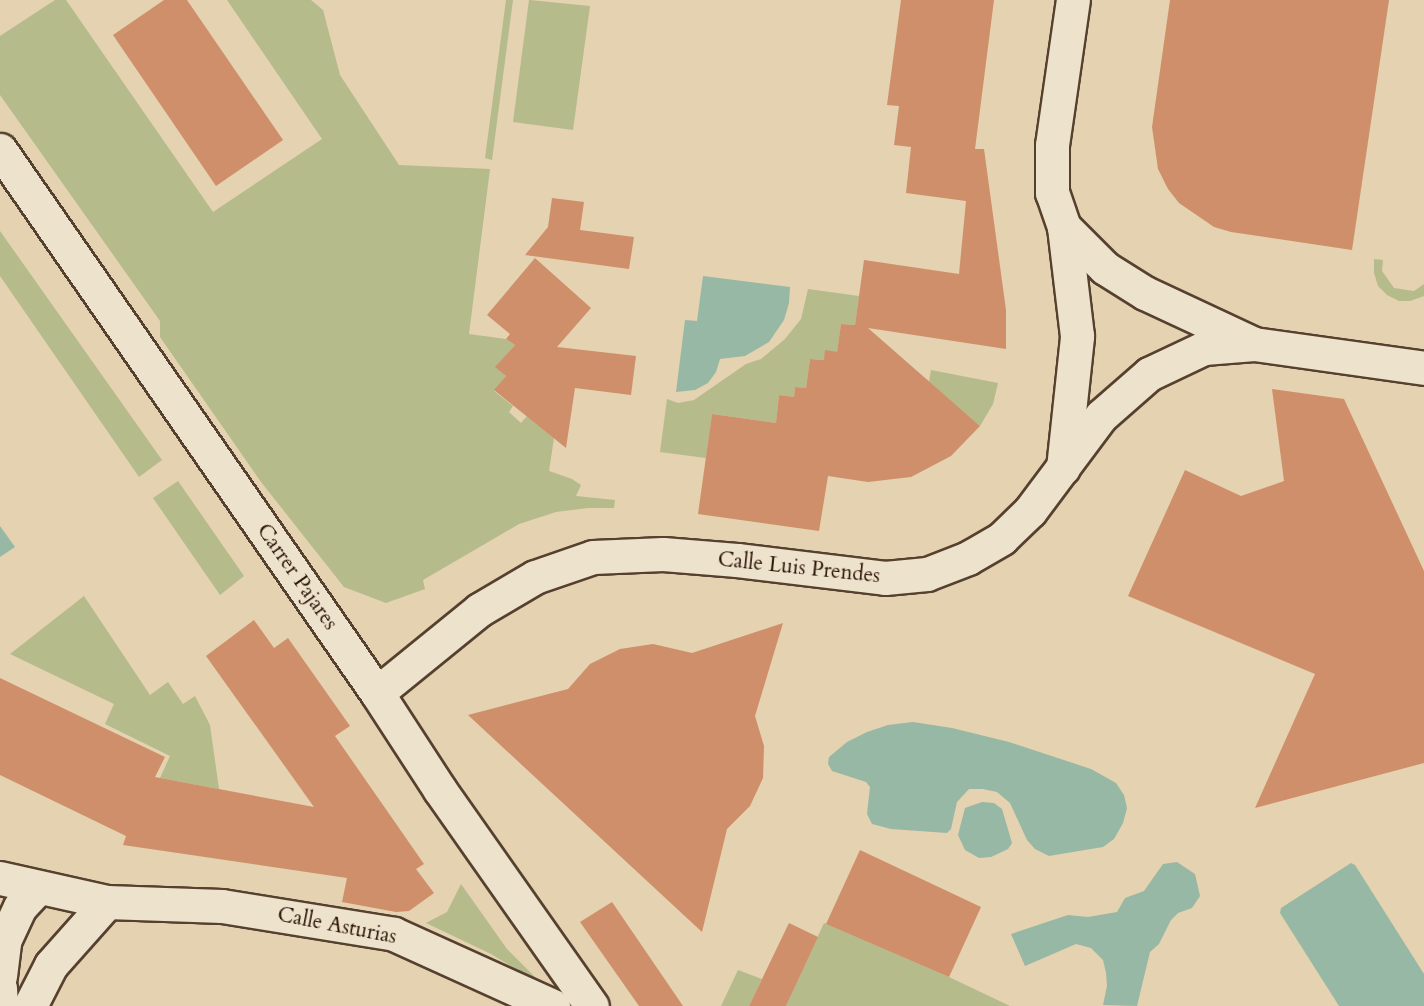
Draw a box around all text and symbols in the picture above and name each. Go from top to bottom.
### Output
street label: Carrer Pajares [251,519,343,635]
street label: Calle Luis Prendes [717,547,881,589]
street label: Calle Asturias [275,902,399,950]

